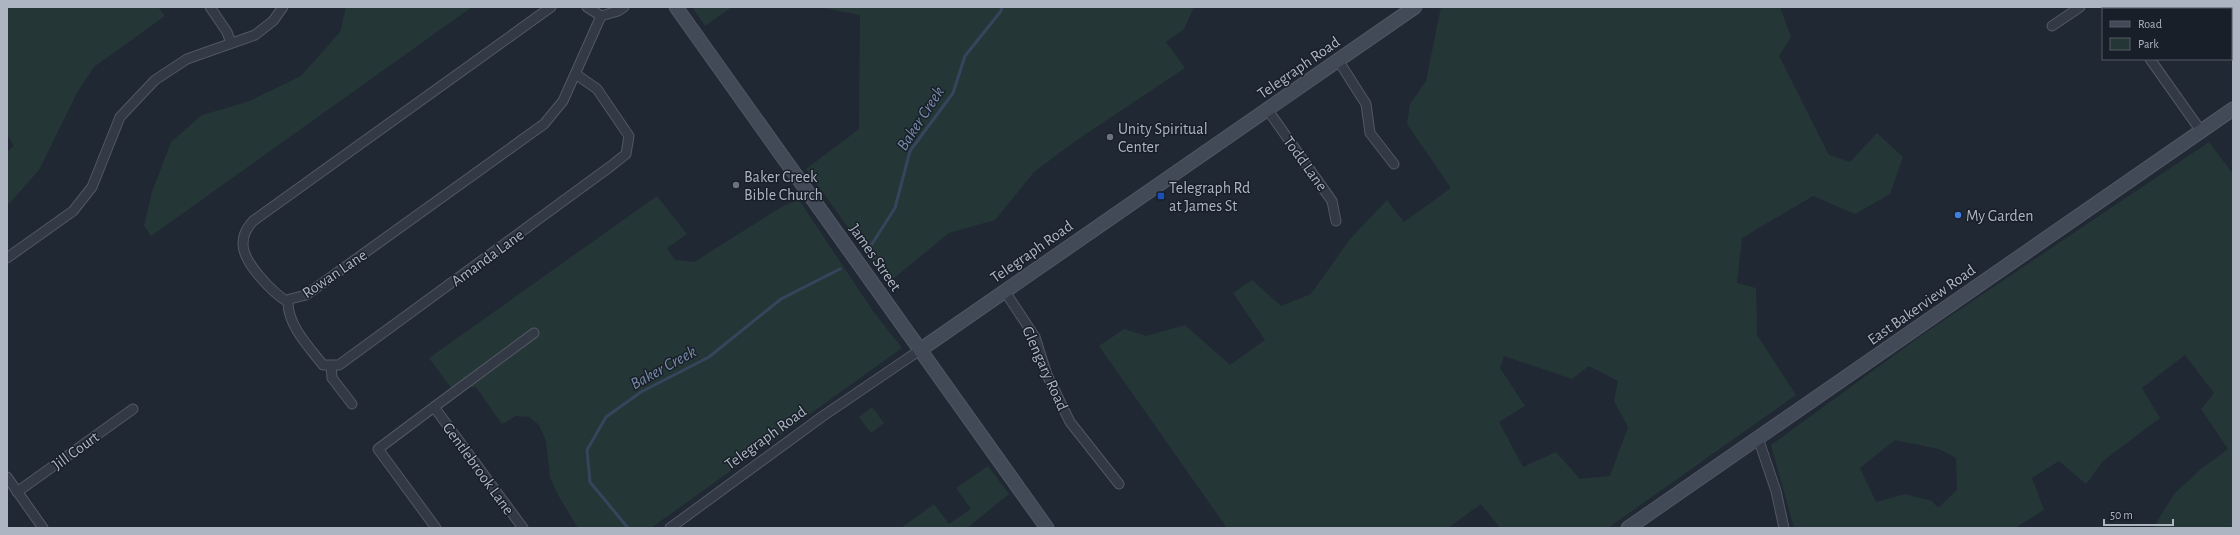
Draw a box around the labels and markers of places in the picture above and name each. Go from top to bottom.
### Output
place label: Unity Spiritual Center [1118,121,1208,155]
marker: Unity Spiritual Center [1105,132,1115,142]
place label: Baker Creek Bible Church [744,169,823,203]
marker: Baker Creek Bible Church [731,180,741,190]
place label: Telegraph Rd at James St [1169,180,1250,214]
marker: Telegraph Rd at James St [1156,191,1166,201]
place label: My Garden [1966,208,2034,225]
marker: My Garden [1953,210,1963,220]

